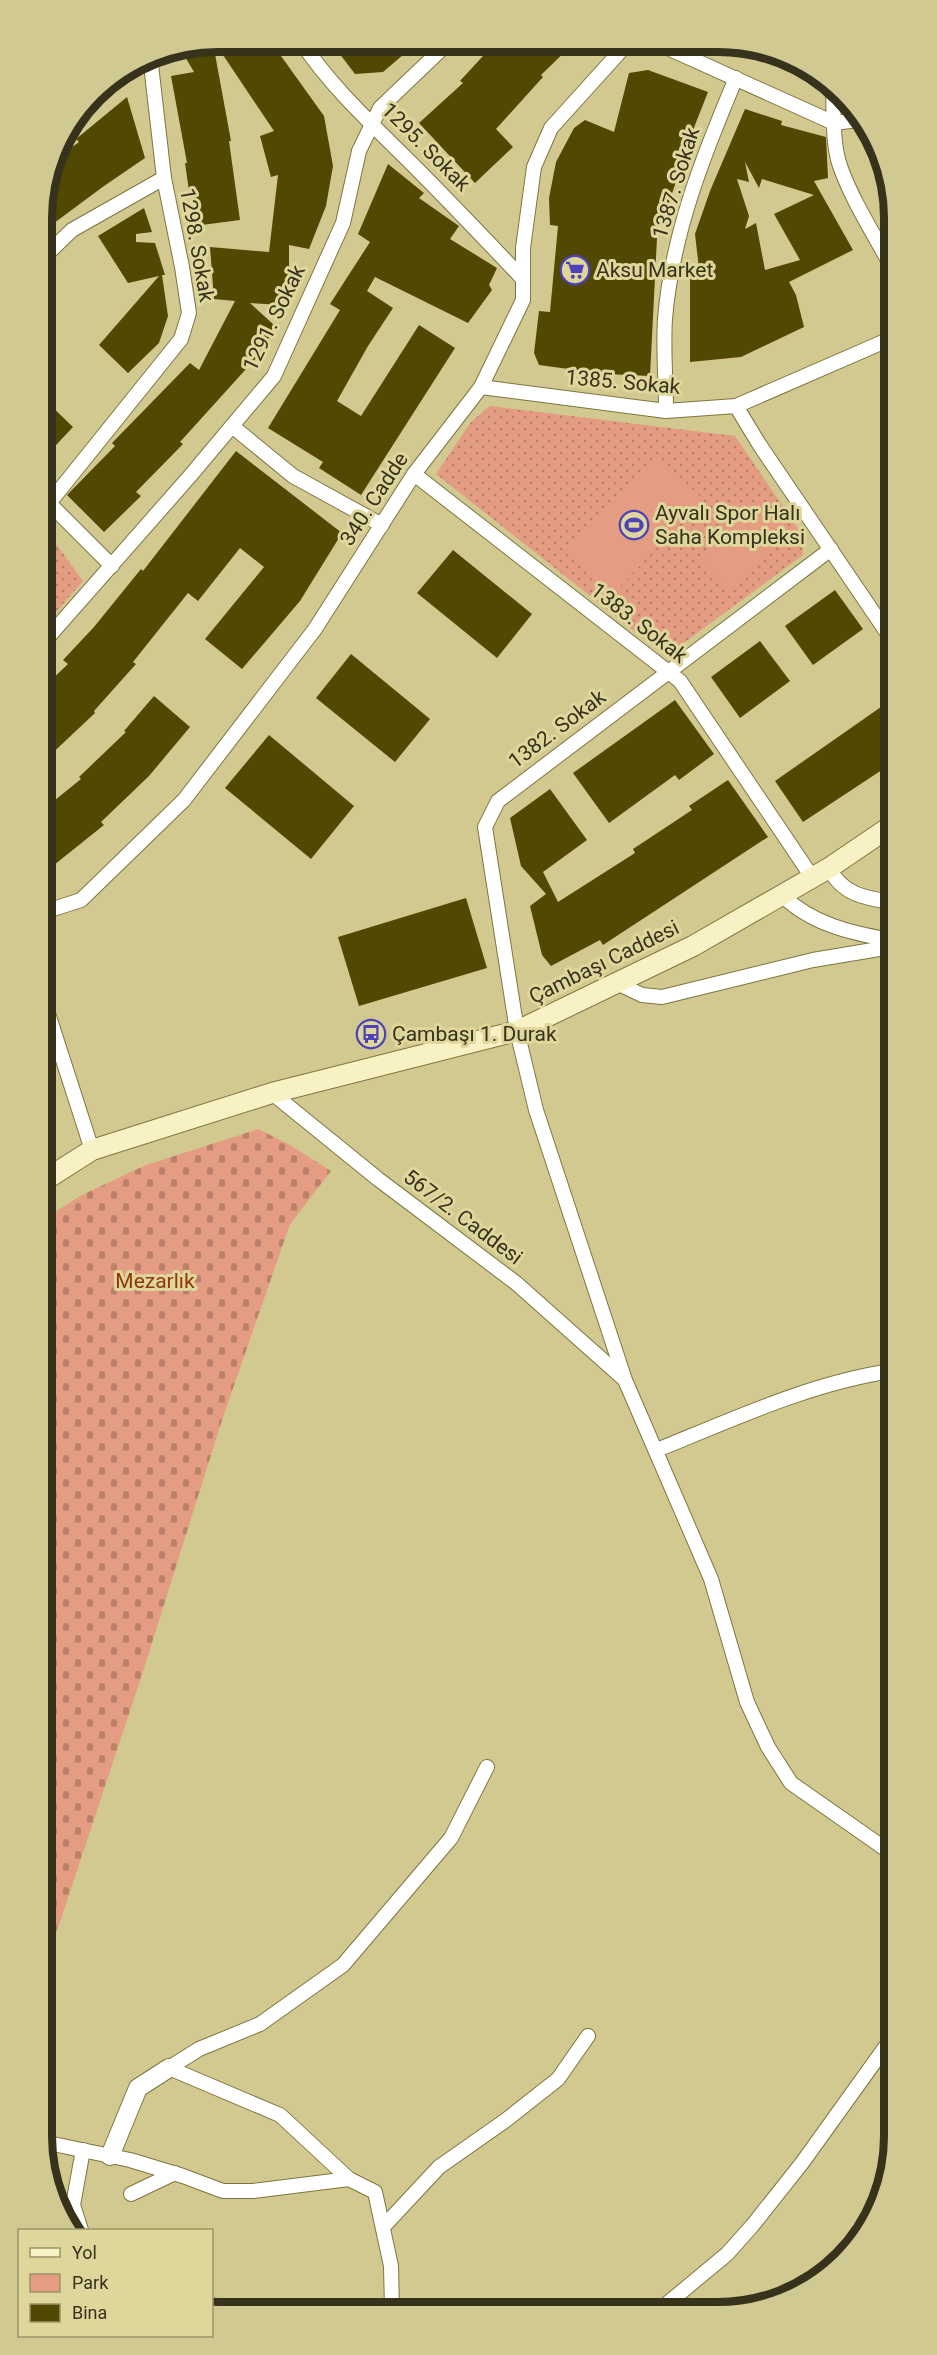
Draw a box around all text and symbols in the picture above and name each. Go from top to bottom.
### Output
street label: 1295. Sokak [377,98,475,196]
street label: 1387. Sokak [648,124,704,242]
street label: 1298. Sokak [175,186,219,304]
supermarket icon: Aksu Market [559,254,591,286]
place label: Aksu Market [596,258,713,282]
street label: 1291. Sokak [238,261,310,375]
street label: 1385. Sokak [565,365,682,399]
street label: 340. Cadde [335,448,413,550]
place label: Ayvalı Spor Halı Saha Kompleksi [655,501,805,549]
sports icon: Ayvalı Spor Halı Saha Kompleksi [618,509,650,541]
street label: 1383. Sokak [586,578,692,668]
street label: 1382. Sokak [504,685,610,773]
street label: Çambaşı Caddesi [525,915,683,1009]
bus stop icon: Çambaşı 1. Durak [355,1018,387,1050]
place label: Çambaşı 1. Durak [392,1022,557,1046]
street label: 567/2. Caddesi [399,1165,527,1269]
park label: Mezarlık [115,1269,195,1293]
legend [18,2229,213,2337]
text: Yol [72,2242,97,2263]
text: Park [72,2272,109,2293]
text: Bina [72,2302,107,2323]

